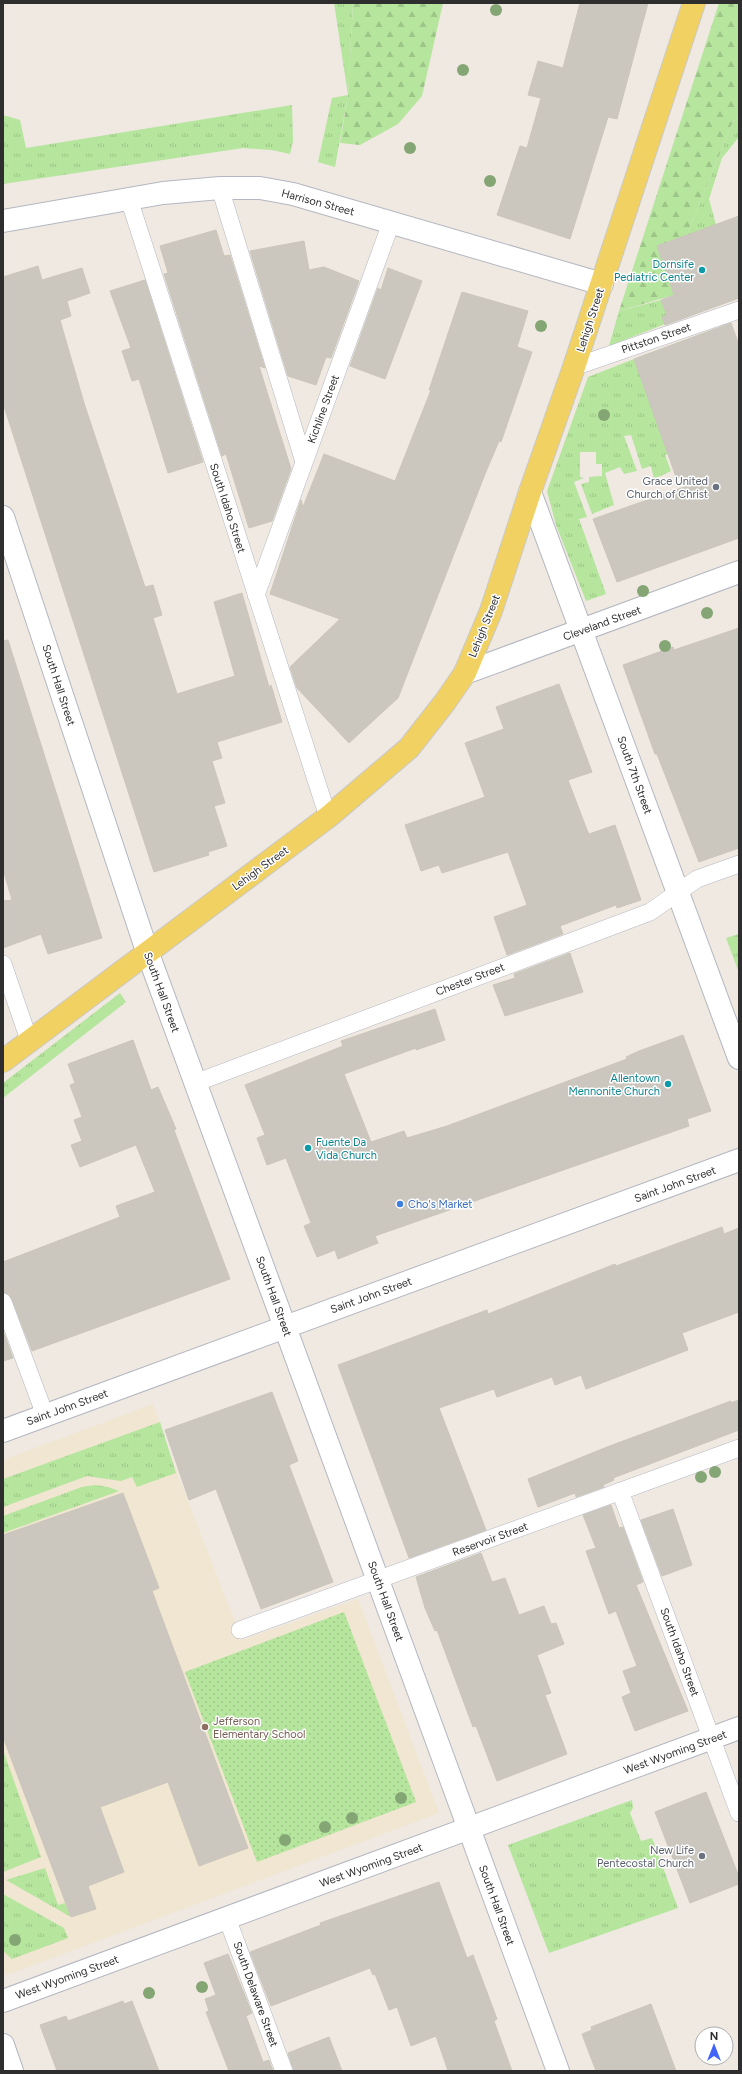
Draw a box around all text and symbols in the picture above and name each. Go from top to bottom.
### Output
street label: Harrison Street [280,186,356,218]
place label: Dornsife Pediatric Center [614,258,694,284]
marker: Dornsife Pediatric Center [697,265,707,275]
street label: Lehigh Street [574,287,607,354]
street label: Pittston Street [620,321,693,356]
street label: Kichline Street [305,373,342,445]
street label: South Idaho Street [207,462,248,555]
place label: Grace United Church of Christ [626,475,708,501]
marker: Grace United Church of Christ [711,482,721,492]
street label: Lehigh Street [466,593,503,659]
street label: Cleveland Street [561,603,643,644]
street label: South Hall Street [39,643,78,727]
street label: South 7th Street [614,734,655,816]
street label: Lehigh Street [230,844,291,893]
street label: South Hall Street [141,950,182,1034]
street label: Chester Street [434,960,506,999]
place label: Allentown Mennonite Church [568,1072,660,1098]
marker: Allentown Mennonite Church [663,1079,673,1089]
place label: Fuente Da Vida Church [316,1136,377,1162]
marker: Fuente Da Vida Church [303,1143,313,1153]
street label: Saint John Street [633,1164,718,1205]
place label: Cho's Market [408,1198,473,1211]
marker: Cho's Market [395,1199,405,1209]
street label: South Hall Street [253,1254,294,1338]
street label: Saint John Street [329,1275,414,1316]
street label: Saint John Street [25,1387,110,1428]
street label: Reservoir Street [451,1520,530,1559]
street label: South Hall Street [365,1559,406,1643]
street label: South Idaho Street [657,1606,702,1698]
place label: Jefferson Elementary School [213,1715,305,1741]
marker: Jefferson Elementary School [200,1722,210,1732]
street label: West Wyoming Street [622,1728,728,1777]
street label: West Wyoming Street [318,1841,424,1890]
place label: New Life Pentecostal Church [597,1844,694,1870]
marker: New Life Pentecostal Church [697,1851,707,1861]
street label: South Hall Street [476,1863,517,1947]
street label: South Delaware Street [230,1940,281,2049]
street label: West Wyoming Street [14,1953,120,2002]
north arrow [694,2026,734,2066]
text: N [710,2030,718,2043]

